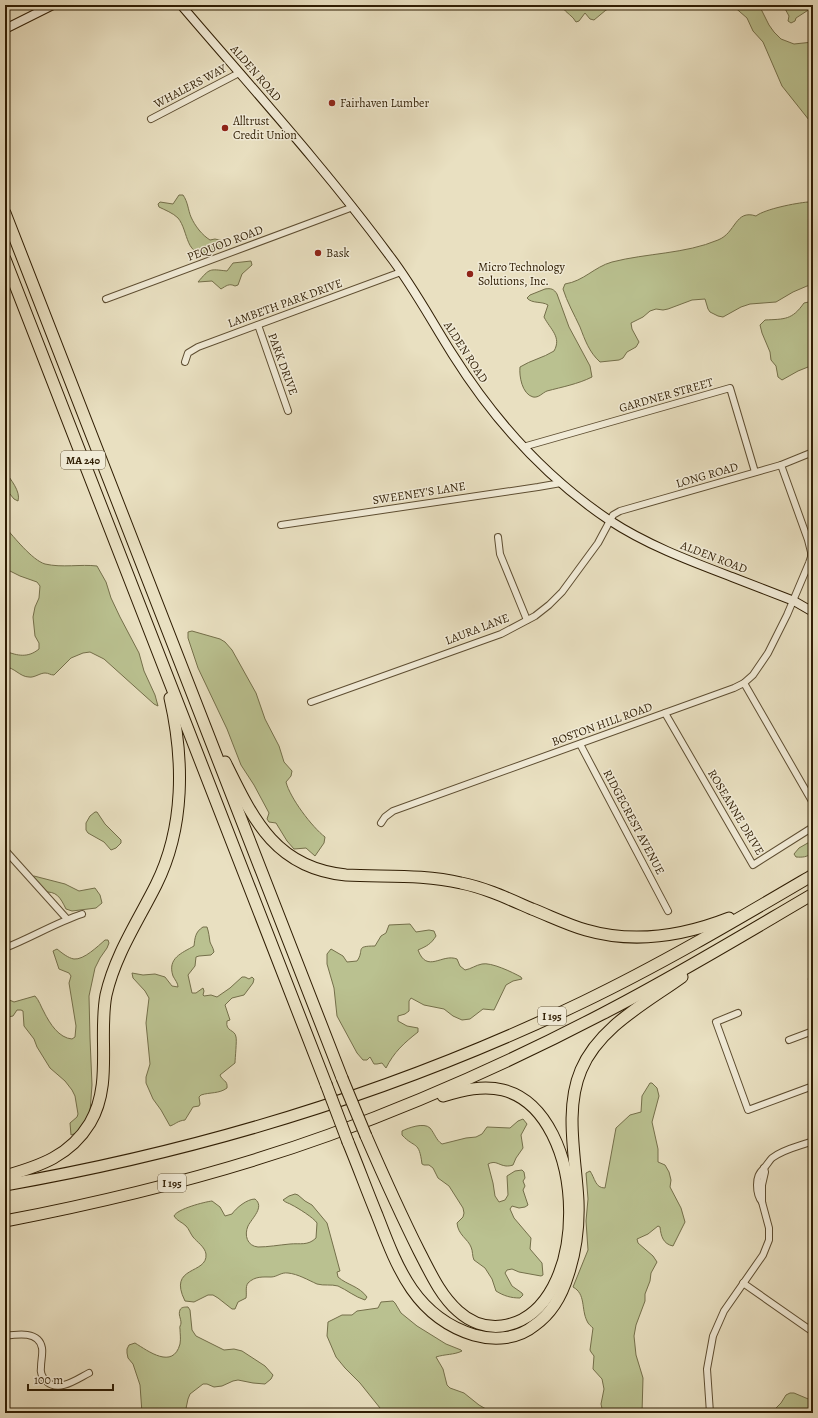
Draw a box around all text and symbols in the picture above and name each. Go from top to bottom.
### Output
street label: ALDEN ROAD [226,40,285,105]
street label: WHALERS WAY [150,60,229,112]
place label: Fairhaven Lumber [340,95,429,111]
marker: Fairhaven Lumber [327,98,337,108]
place label: Alltrust Credit Union [232,113,297,143]
marker: Alltrust Credit Union [220,123,230,133]
street label: PEQUOD ROAD [185,221,265,265]
place label: Bask [326,245,350,261]
marker: Bask [313,248,323,258]
place label: Micro Technology Solutions, Inc. [478,259,566,289]
marker: Micro Technology Solutions, Inc. [465,269,475,279]
street label: LAMBETH PARK DRIVE [225,275,345,331]
street label: ALDEN ROAD [440,317,492,386]
street label: PARK DRIVE [264,331,302,397]
street label: GARDNER STREET [617,374,715,416]
road number: MA 240 [61,451,105,469]
street label: LONG ROAD [674,458,740,492]
street label: SWEENEY'S LANE [371,478,467,508]
street label: ALDEN ROAD [677,537,750,577]
street label: LAURA LANE [443,609,511,649]
street label: BOSTON HILL ROAD [549,698,655,750]
street label: ROSEANNE DRIVE [704,766,768,858]
street label: RIDGECREST AVENUE [599,767,669,877]
road number: I 195 [538,1007,566,1025]
road number: I 195 [158,1174,186,1192]
scale bar [28,1366,113,1392]
text: 100 m [34,1372,63,1388]

